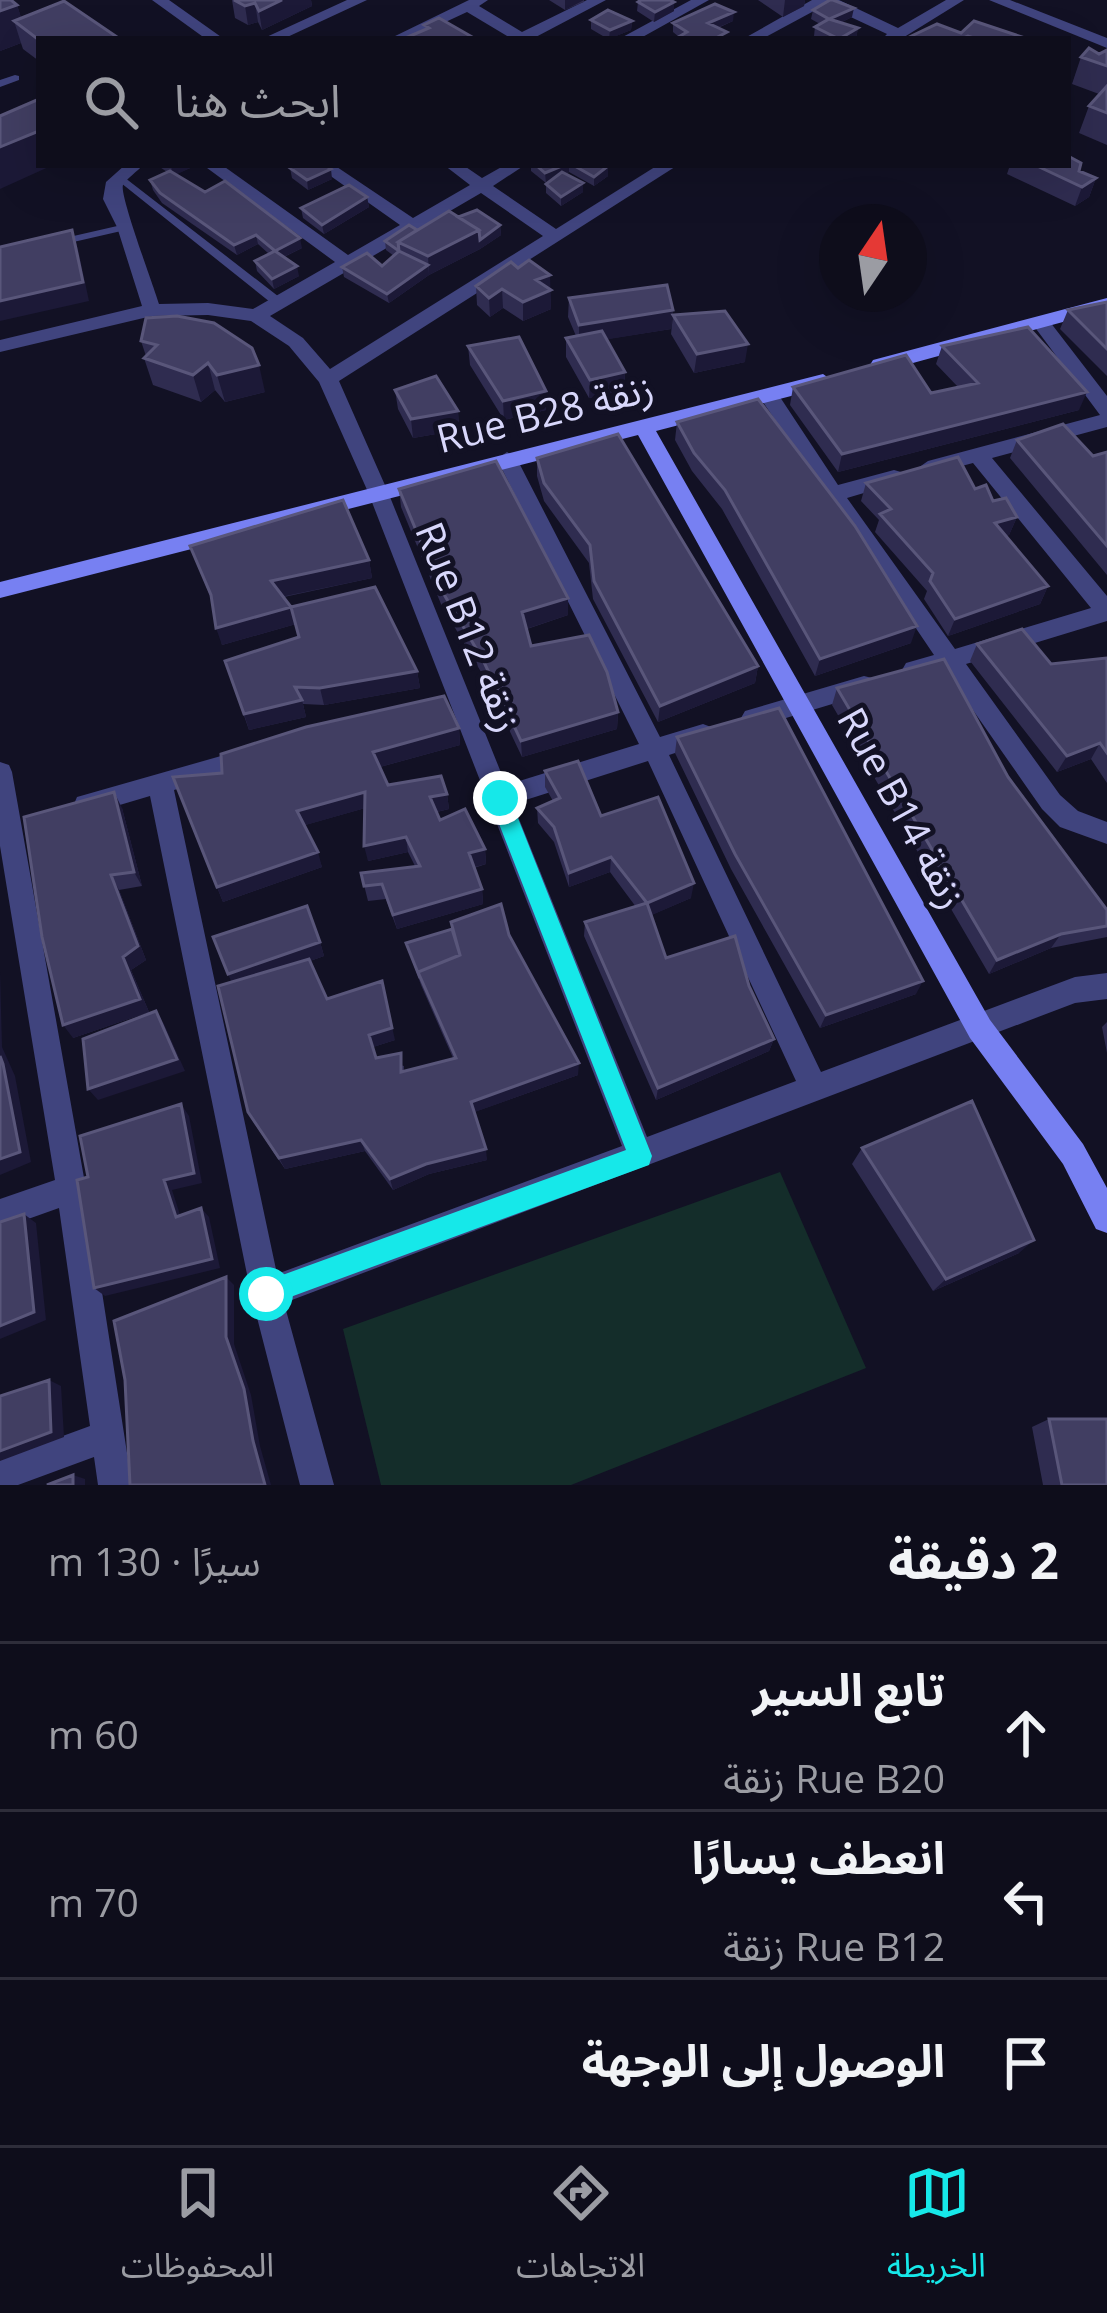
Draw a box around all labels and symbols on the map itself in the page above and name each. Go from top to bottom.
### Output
north arrow [819,204,927,312]
street label: Rue B28 زنقة [431,359,659,464]
street label: Rue B12 زنقة [404,514,537,739]
street label: Rue B14 زنقة [826,697,980,917]
route end [473,771,527,825]
route start [239,1267,293,1321]

